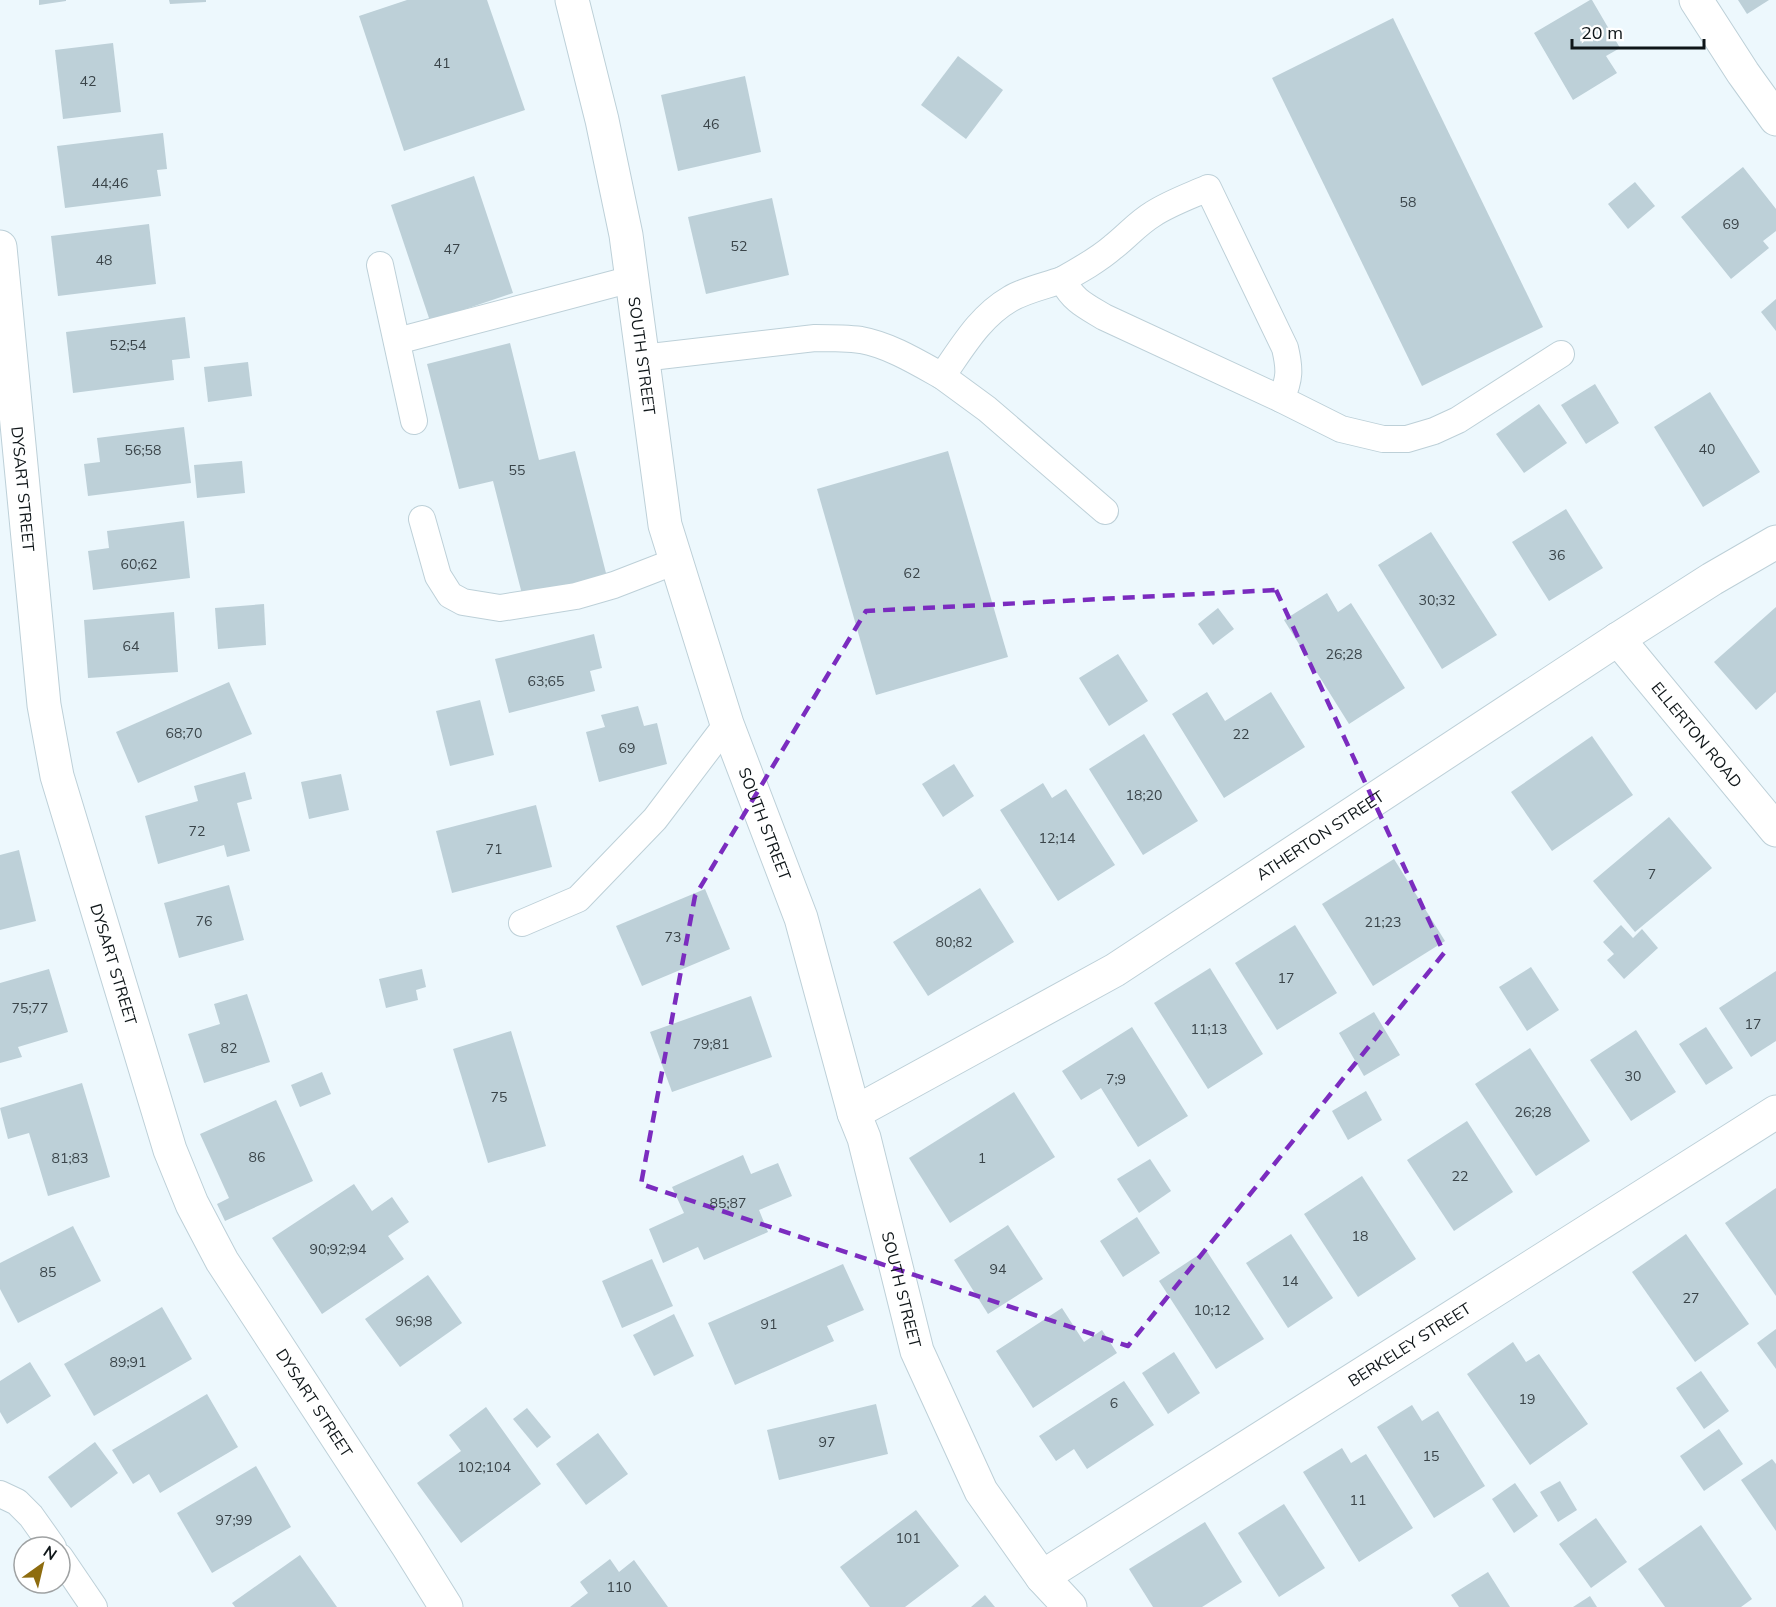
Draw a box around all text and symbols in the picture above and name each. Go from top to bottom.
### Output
scale bar [1572,12,1704,50]
text: 20 m [1581,21,1623,44]
house number: 41 [434,54,450,72]
house number: 42 [80,72,96,90]
house number: 46 [703,115,719,133]
house number: 44;46 [92,174,128,192]
house number: 58 [1400,193,1416,211]
house number: 69 [1723,215,1739,233]
house number: 52 [731,237,747,255]
house number: 47 [444,240,460,258]
house number: 48 [96,251,112,269]
street label: SOUTH STREET [624,295,660,416]
house number: 52;54 [110,336,147,354]
street label: DYSART STREET [7,425,39,553]
house number: 40 [1699,440,1715,458]
house number: 56;58 [125,441,161,459]
house number: 55 [509,461,525,479]
house number: 36 [1549,546,1565,564]
house number: 60;62 [121,555,157,573]
house number: 62 [904,564,920,582]
house number: 30;32 [1419,591,1455,609]
house number: 64 [123,637,140,655]
house number: 26;28 [1326,645,1362,663]
house number: 63;65 [528,672,564,690]
street label: ELLERTON ROAD [1647,678,1747,792]
house number: 68;70 [166,724,202,742]
house number: 22 [1233,725,1249,743]
house number: 69 [619,739,635,757]
street label: SOUTH STREET [735,765,796,883]
house number: 18;20 [1126,786,1162,804]
street label: ATHERTON STREET [1252,786,1388,884]
house number: 72 [189,822,205,840]
house number: 12;14 [1039,829,1076,847]
house number: 71 [486,840,502,858]
house number: 7 [1648,865,1656,883]
street label: DYSART STREET [86,901,142,1028]
house number: 76 [196,912,212,930]
house number: 21;23 [1365,913,1401,931]
house number: 73 [665,928,681,946]
house number: 80;82 [936,933,972,951]
house number: 17 [1278,969,1294,987]
house number: 75;77 [12,999,48,1017]
house number: 17 [1745,1015,1761,1033]
house number: 11;13 [1191,1020,1227,1038]
house number: 79;81 [693,1035,729,1053]
house number: 82 [221,1039,237,1057]
house number: 30 [1625,1067,1641,1085]
house number: 7;9 [1106,1070,1126,1088]
house number: 75 [491,1088,507,1106]
house number: 26;28 [1515,1103,1551,1121]
house number: 86 [249,1148,265,1166]
house number: 81;83 [52,1149,88,1167]
house number: 1 [978,1149,986,1167]
house number: 22 [1452,1167,1468,1185]
house number: 85;87 [710,1194,746,1212]
house number: 18 [1352,1227,1368,1245]
street label: SOUTH STREET [878,1229,926,1350]
house number: 90;92;94 [310,1240,367,1258]
house number: 94 [990,1260,1007,1278]
house number: 85 [40,1263,56,1281]
house number: 14 [1282,1272,1299,1290]
house number: 27 [1683,1289,1699,1307]
street label: BERKELEY STREET [1344,1298,1475,1391]
house number: 10;12 [1194,1301,1230,1319]
house number: 96;98 [396,1312,432,1330]
house number: 91 [761,1315,777,1333]
street label: DYSART STREET [272,1345,357,1461]
house number: 89;91 [110,1353,146,1371]
house number: 19 [1519,1390,1535,1408]
house number: 6 [1110,1394,1118,1412]
house number: 97 [819,1433,835,1451]
house number: 15 [1423,1447,1439,1465]
house number: 102;104 [457,1458,511,1476]
house number: 11 [1350,1491,1366,1509]
house number: 97;99 [216,1511,252,1529]
house number: 101 [895,1529,921,1547]
north arrow [12,1535,72,1595]
text: N [40,1541,61,1564]
house number: 110 [606,1578,632,1596]

